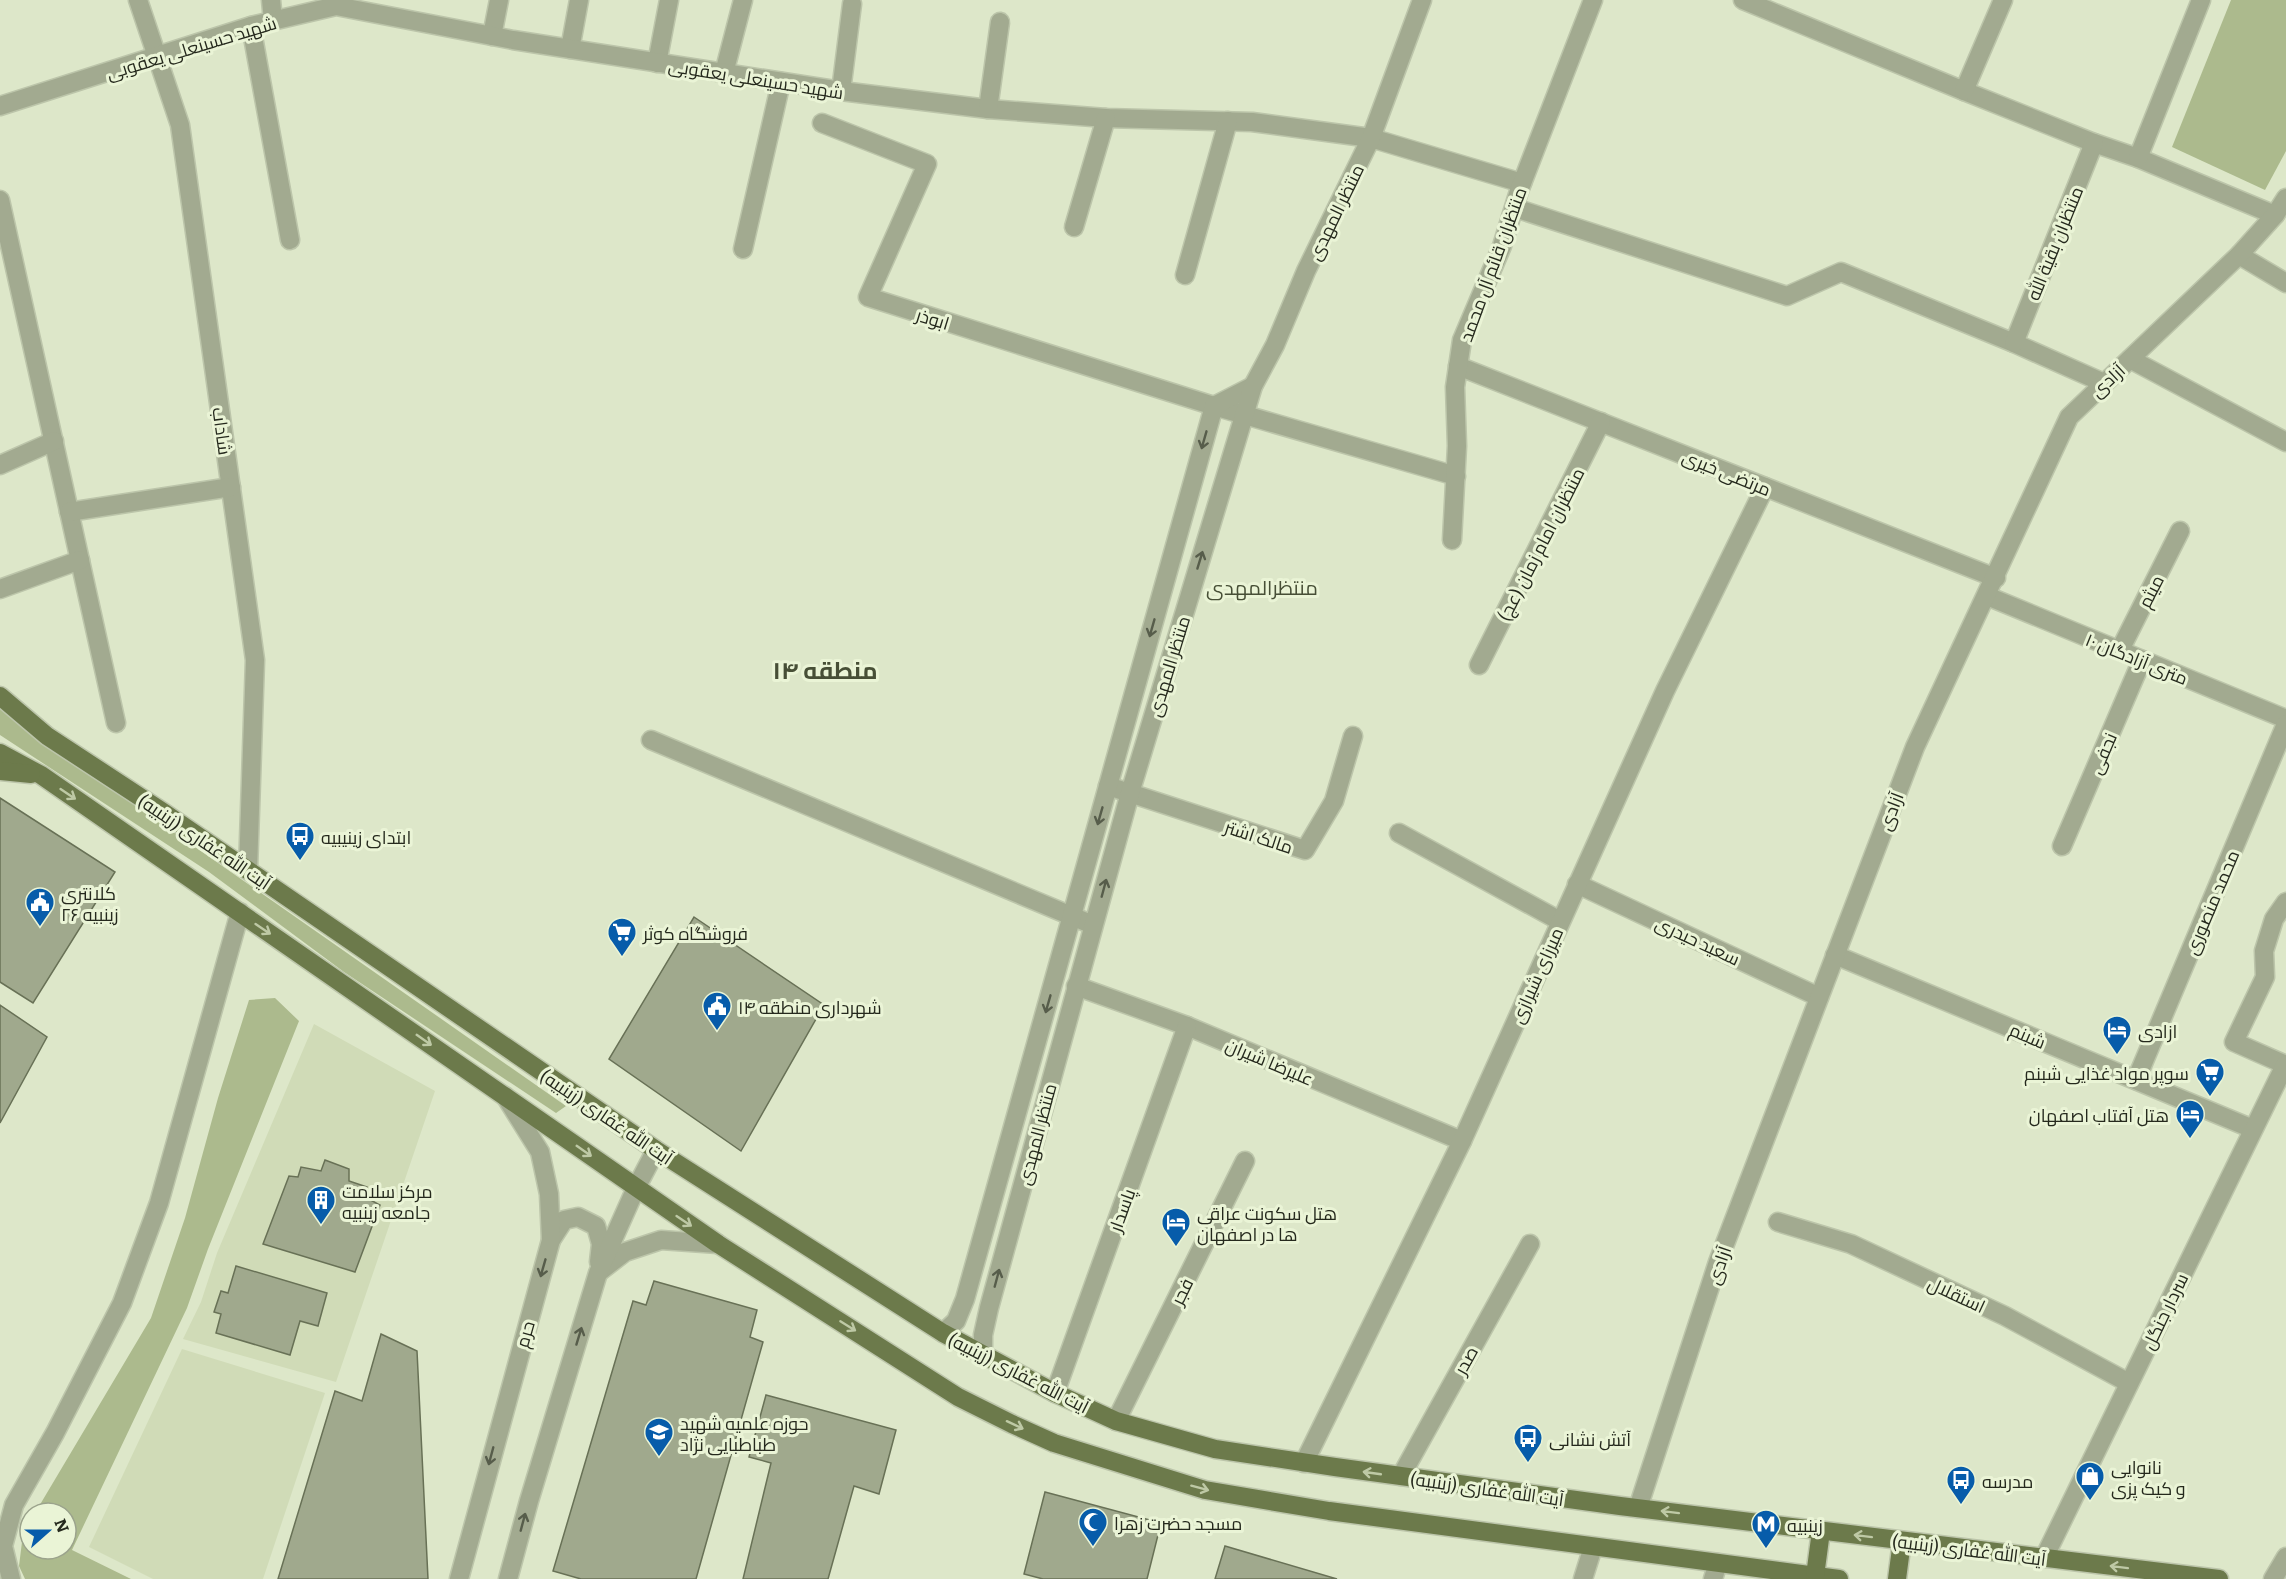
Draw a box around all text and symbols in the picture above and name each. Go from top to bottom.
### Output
street label: شهید حسینعلی یعقوبی [103,8,279,86]
street label: شهید حسینعلی یعقوبی [667,51,845,105]
street label: منتظر المهدی [1300,159,1370,265]
street label: منتظران بقیة الله [2019,182,2089,304]
street label: منتظران قائم آل محمد [1452,183,1532,345]
street label: ابوذر [912,300,953,336]
street label: آزادی [2083,357,2131,403]
street label: شاداب [206,405,240,457]
one-way arrow [1198,430,1210,449]
street label: مرتضی خیری [1679,442,1775,502]
street label: منتظران امام زمان (عج) [1490,463,1590,625]
one-way arrow [1195,550,1206,569]
street label: میثم [2130,570,2170,612]
district label: منتظرالمهدی [1206,571,1318,601]
street label: منتظر المهدی [1140,612,1196,720]
one-way arrow [1146,618,1157,637]
street label: ۱۰ متری آزادگان [2082,625,2192,691]
district label: منطقه ۱۴ [772,651,878,686]
street label: نجفی [2081,728,2123,778]
street label: آیت الله غفاری (زینبیه) [133,786,277,896]
one-way arrow [59,788,76,800]
street label: آزادی [1870,788,1910,834]
one-way arrow [1094,806,1105,825]
street label: مالک اشتر [1220,812,1297,860]
bus stop icon: ابتدای زینیبیه [284,820,316,862]
place label: ابتدای زینیبیه [321,823,411,850]
street label: محمد منصوری [2177,846,2245,958]
one-way arrow [1098,878,1110,897]
place label: کلانتری ۲۶ زینبیه [61,879,119,927]
public building icon: کلانتری ۲۶ زینبیه [24,886,56,928]
street label: سعید حیدری [1651,909,1745,971]
supermarket icon: فروشگاه کوثر [606,916,638,958]
place label: فروشگاه کوثر [642,919,748,946]
one-way arrow [255,923,271,935]
street label: میرزای شیرازی [1503,923,1569,1027]
public building icon: شهرداری منطقه ۱۴ [701,990,733,1032]
place label: شهرداری منطقه ۱۴ [738,993,882,1020]
one-way arrow [1041,994,1053,1013]
hotel icon: ازادی [2101,1014,2133,1056]
street label: شبنم [2006,1015,2050,1055]
place label: ازادی [2138,1017,2177,1044]
street label: علیرضا شیران [1222,1030,1318,1092]
one-way arrow [415,1034,431,1046]
supermarket icon: سوپر مواد غذایی شبنم [2194,1056,2226,1098]
place label: سوپر مواد غذایی شبنم [2024,1059,2189,1086]
street label: آیت الله غفاری (زینبیه) [535,1061,679,1171]
street label: منتظر المهدی [1009,1080,1063,1188]
hotel icon: هتل آفتاب اصفهان [2174,1098,2206,1140]
place label: هتل آفتاب اصفهان [2029,1101,2169,1128]
one-way arrow [575,1145,591,1157]
place label: مرکز سلامت جامعه زینبیه [342,1177,432,1225]
building icon: مرکز سلامت جامعه زینبیه [305,1184,337,1226]
street label: پاسدار [1100,1184,1141,1236]
place label: هتل سکونت عراقی ها در اصفهان [1197,1199,1337,1247]
hotel icon: هتل سکونت عراقی ها در اصفهان [1160,1206,1192,1248]
one-way arrow [675,1215,692,1227]
street label: آزادی [1699,1242,1737,1288]
one-way arrow [537,1258,548,1277]
street label: سردار جنگل [2134,1268,2194,1354]
one-way arrow [992,1269,1003,1288]
street label: استقلال [1924,1269,1990,1319]
street label: فجر [1162,1273,1199,1310]
street label: حرم [507,1317,541,1351]
one-way arrow [839,1321,856,1333]
street label: آیت الله غفاری (زینبیه) [944,1325,1094,1419]
one-way arrow [574,1327,585,1346]
street label: صدر [1446,1341,1484,1380]
place label: حوزه علمیه شهید طباطبایی نژاد [680,1409,809,1457]
school or university icon: حوزه علمیه شهید طباطبایی نژاد [643,1416,675,1458]
one-way arrow [1006,1420,1024,1432]
bus stop icon: آتش نشانی [1512,1422,1544,1464]
place label: آتش نشانی [1549,1425,1631,1452]
one-way arrow [485,1446,497,1465]
place label: نانوایی و کیک پزی [2111,1453,2186,1501]
shop icon: نانوایی و کیک پزی [2074,1460,2106,1502]
street label: آیت الله غفاری (زینبیه) [1408,1464,1566,1512]
bus stop icon: مدرسه [1945,1464,1977,1506]
one-way arrow [1363,1467,1383,1478]
place label: مدرسه [1982,1467,2033,1494]
one-way arrow [1190,1483,1209,1495]
north arrow [18,1501,78,1561]
mosque icon: مسجد حضرت زهرا [1077,1506,1109,1548]
one-way arrow [1660,1507,1680,1518]
metro station icon: زینبیه [1750,1508,1782,1550]
place label: مسجد حضرت زهرا [1114,1509,1242,1536]
place label: زینبیه [1787,1511,1823,1538]
one-way arrow [518,1513,530,1532]
text: N [49,1515,77,1536]
street label: آیت الله غفاری (زینبیه) [1890,1526,2048,1572]
one-way arrow [1854,1531,1874,1542]
one-way arrow [2110,1561,2130,1572]

